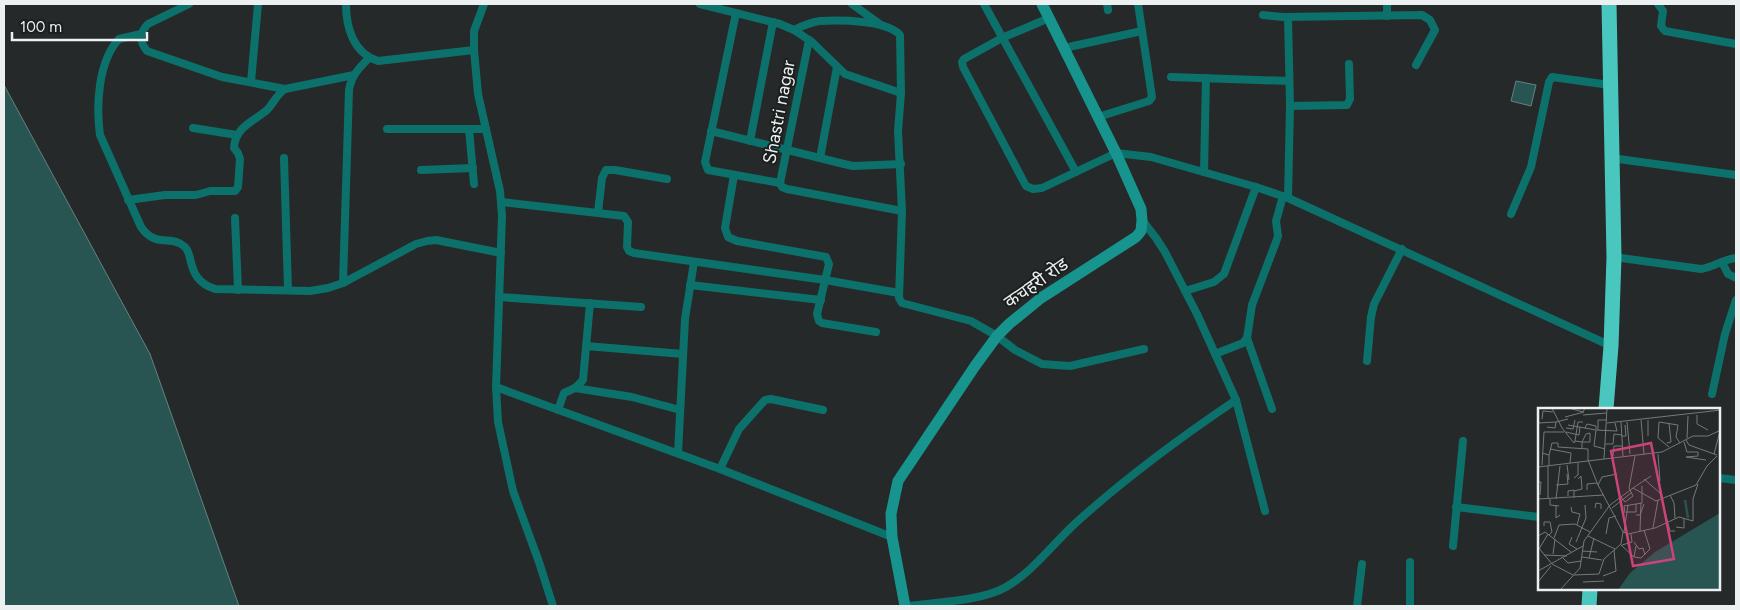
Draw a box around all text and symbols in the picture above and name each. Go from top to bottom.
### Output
scale bar [12,10,148,42]
text: 100 m [20,18,62,36]
street label: Shastri nagar [758,58,800,166]
street label: कचहरी रोड [1000,253,1072,313]
inset map [1538,408,1720,590]

